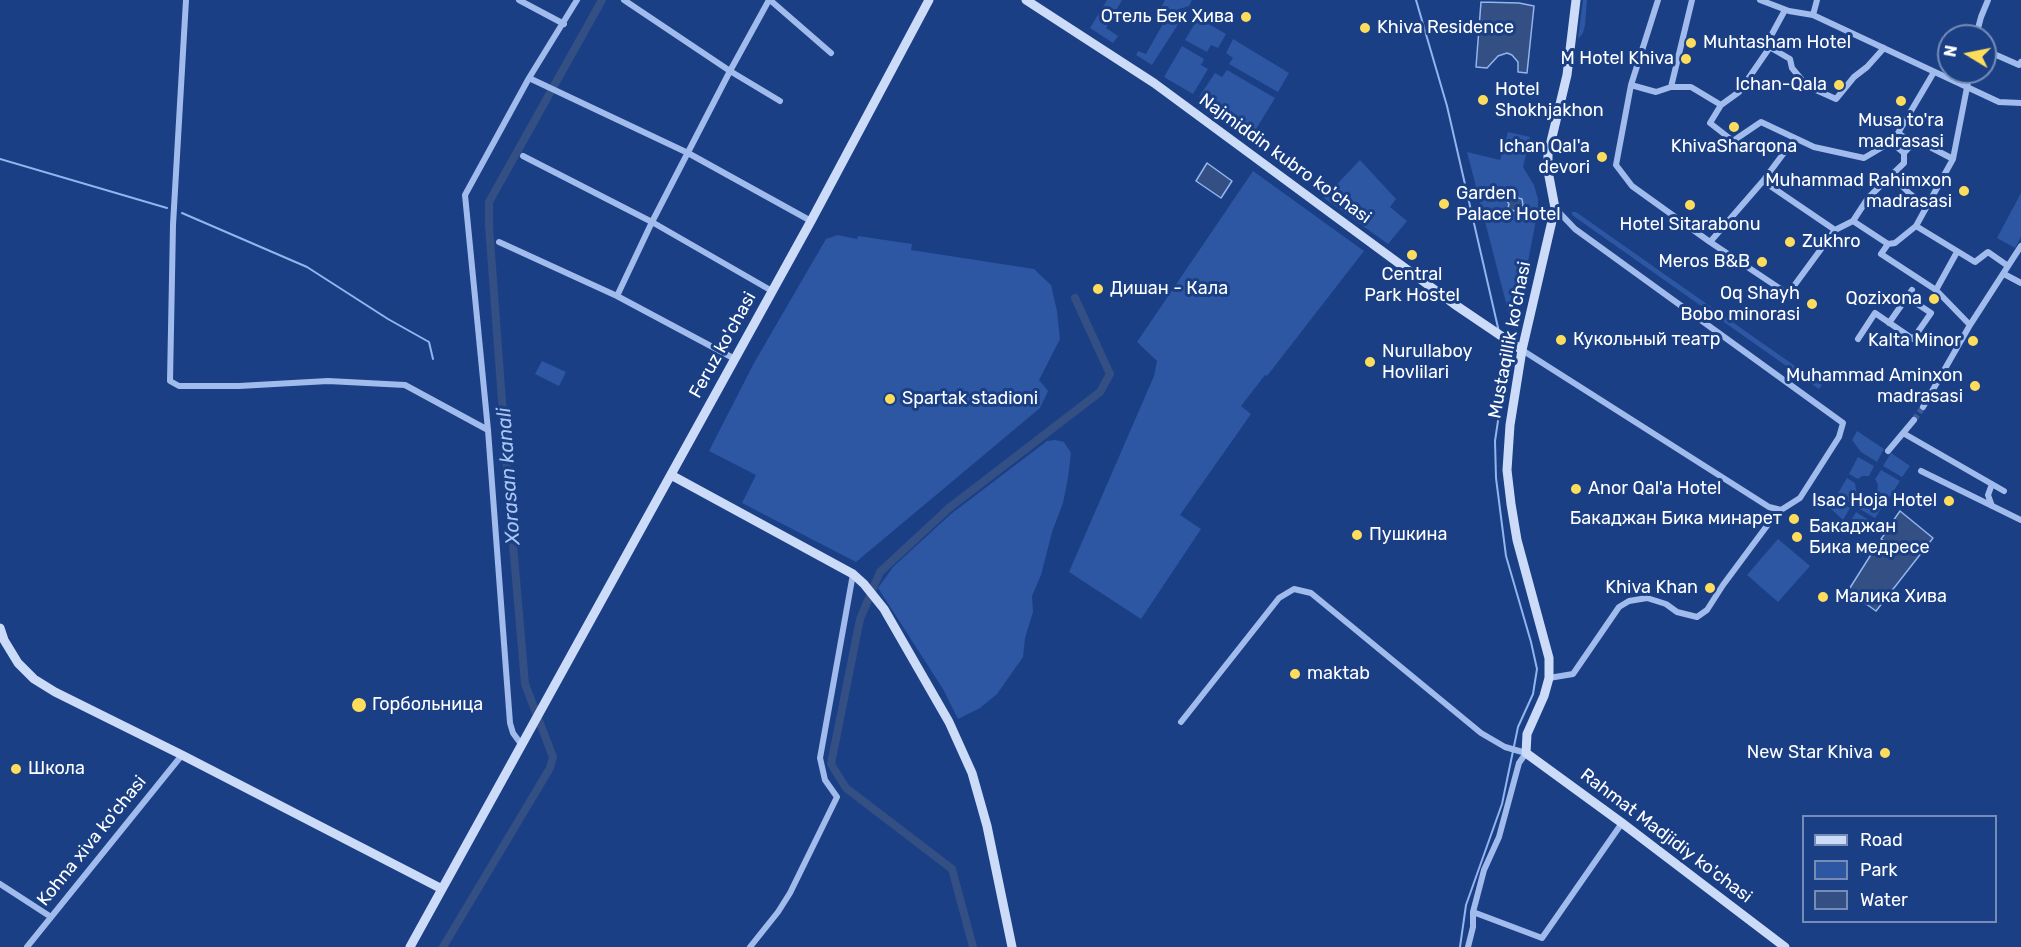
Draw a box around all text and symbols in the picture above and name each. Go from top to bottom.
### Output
place label: Отель Бек Хива [1101,6,1234,28]
marker: Отель Бек Хива [1239,10,1253,24]
place label: Khiva Residence [1377,17,1514,39]
marker: Khiva Residence [1358,21,1372,35]
north arrow [1937,24,1997,84]
place label: Muhtasham Hotel [1703,32,1851,54]
marker: Muhtasham Hotel [1684,36,1698,50]
text: N [1940,44,1961,58]
place label: M Hotel Khiva [1561,48,1674,70]
marker: M Hotel Khiva [1679,52,1693,66]
place label: Ichan-Qala [1735,74,1827,96]
marker: Ichan-Qala [1832,78,1846,92]
place label: Hotel Shokhjakhon [1495,79,1604,122]
street label: Najmiddin kubro ko'chasi [1195,89,1375,229]
marker: Hotel Shokhjakhon [1476,93,1490,107]
marker: Musa to'ra madrasasi [1894,94,1908,108]
place label: Musa to'ra madrasasi [1858,110,1944,152]
marker: KhivaSharqona [1727,120,1741,134]
place label: Ichan Qal'a devori [1499,136,1590,178]
place label: KhivaSharqona [1671,136,1797,158]
marker: Ichan Qal'a devori [1595,150,1609,164]
place label: Muhammad Rahimxon madrasasi [1765,170,1952,213]
place label: Garden Palace Hotel [1456,183,1561,226]
marker: Muhammad Rahimxon madrasasi [1957,184,1971,198]
marker: Garden Palace Hotel [1437,197,1451,211]
marker: Hotel Sitarabonu [1683,198,1697,212]
place label: Hotel Sitarabonu [1620,214,1760,236]
place label: Zukhro [1802,231,1861,253]
marker: Zukhro [1783,235,1797,249]
marker: Central Park Hostel [1405,248,1419,262]
place label: Meros B&B [1659,251,1750,273]
marker: Meros B&B [1755,255,1769,269]
street label: Mustaqillik ko'chasi [1484,260,1536,420]
place label: Central Park Hostel [1364,264,1460,306]
place label: Дишан - Кала [1110,278,1228,300]
marker: Дишан - Кала [1091,282,1105,296]
place label: Oq Shayh Bobo minorasi [1680,283,1800,326]
street label: Feruz ko'chasi [685,288,761,402]
place label: Qozixona [1845,288,1922,310]
marker: Qozixona [1927,292,1941,306]
marker: Oq Shayh Bobo minorasi [1805,297,1819,311]
place label: Кукольный театр [1573,329,1721,351]
place label: Kalta Minor [1868,330,1961,352]
marker: Кукольный театр [1554,333,1568,347]
marker: Kalta Minor [1966,334,1980,348]
place label: Nurullaboy Hovlilari [1382,341,1472,384]
marker: Nurullaboy Hovlilari [1363,355,1377,369]
place label: Muhammad Aminxon madrasasi [1786,365,1963,407]
marker: Muhammad Aminxon madrasasi [1968,379,1982,393]
place label: Spartak stadioni [902,388,1038,410]
marker: Spartak stadioni [883,392,897,406]
water label: Xorasan kanali [492,407,526,545]
place label: Anor Qal'a Hotel [1588,478,1721,500]
marker: Anor Qal'a Hotel [1569,482,1583,496]
place label: Isac Hoja Hotel [1812,490,1937,512]
marker: Isac Hoja Hotel [1942,494,1956,508]
place label: Бакаджан Бика минарет [1570,508,1782,530]
marker: Бакаджан Бика минарет [1787,512,1801,526]
place label: Бакаджан Бика медресе [1809,516,1929,558]
place label: Пушкина [1369,524,1447,546]
marker: Пушкина [1350,528,1364,542]
marker: Бакаджан Бика медресе [1790,530,1804,544]
place label: Khiva Khan [1605,577,1698,599]
marker: Khiva Khan [1703,581,1717,595]
place label: Малика Хива [1835,586,1947,608]
marker: Малика Хива [1816,590,1830,604]
place label: maktab [1307,663,1370,685]
marker: maktab [1288,667,1302,681]
place label: Горбольница [372,694,483,716]
marker: Горбольница [350,696,368,714]
place label: New Star Khiva [1747,742,1873,764]
marker: New Star Khiva [1878,746,1892,760]
place label: Школа [28,758,85,780]
marker: Школа [9,762,23,776]
street label: Rahmat Madjidiy ko'chasi [1576,764,1756,908]
street label: Kohna xiva ko'chasi [33,772,151,910]
legend [1802,815,1997,923]
text: Road [1860,829,1903,851]
text: Park [1860,859,1897,881]
text: Water [1860,889,1908,911]

